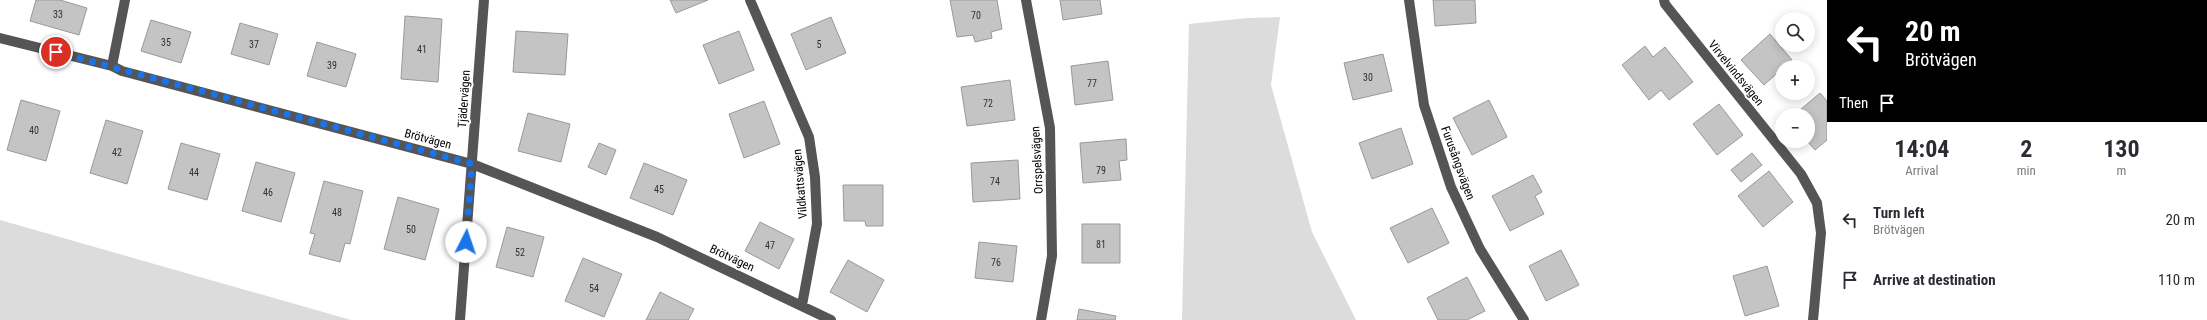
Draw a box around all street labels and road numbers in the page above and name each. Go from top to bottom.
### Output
street label: Virvelvindsvägen [1705,38,1767,109]
street label: Tjädervägen [455,69,473,129]
street label: Furusångsvägen [1438,124,1478,202]
street label: Brötvägen [403,126,453,152]
street label: Orrspelsvägen [1028,126,1046,194]
street label: Vildkattsvägen [790,148,810,220]
street label: Brötvägen [707,242,757,275]

